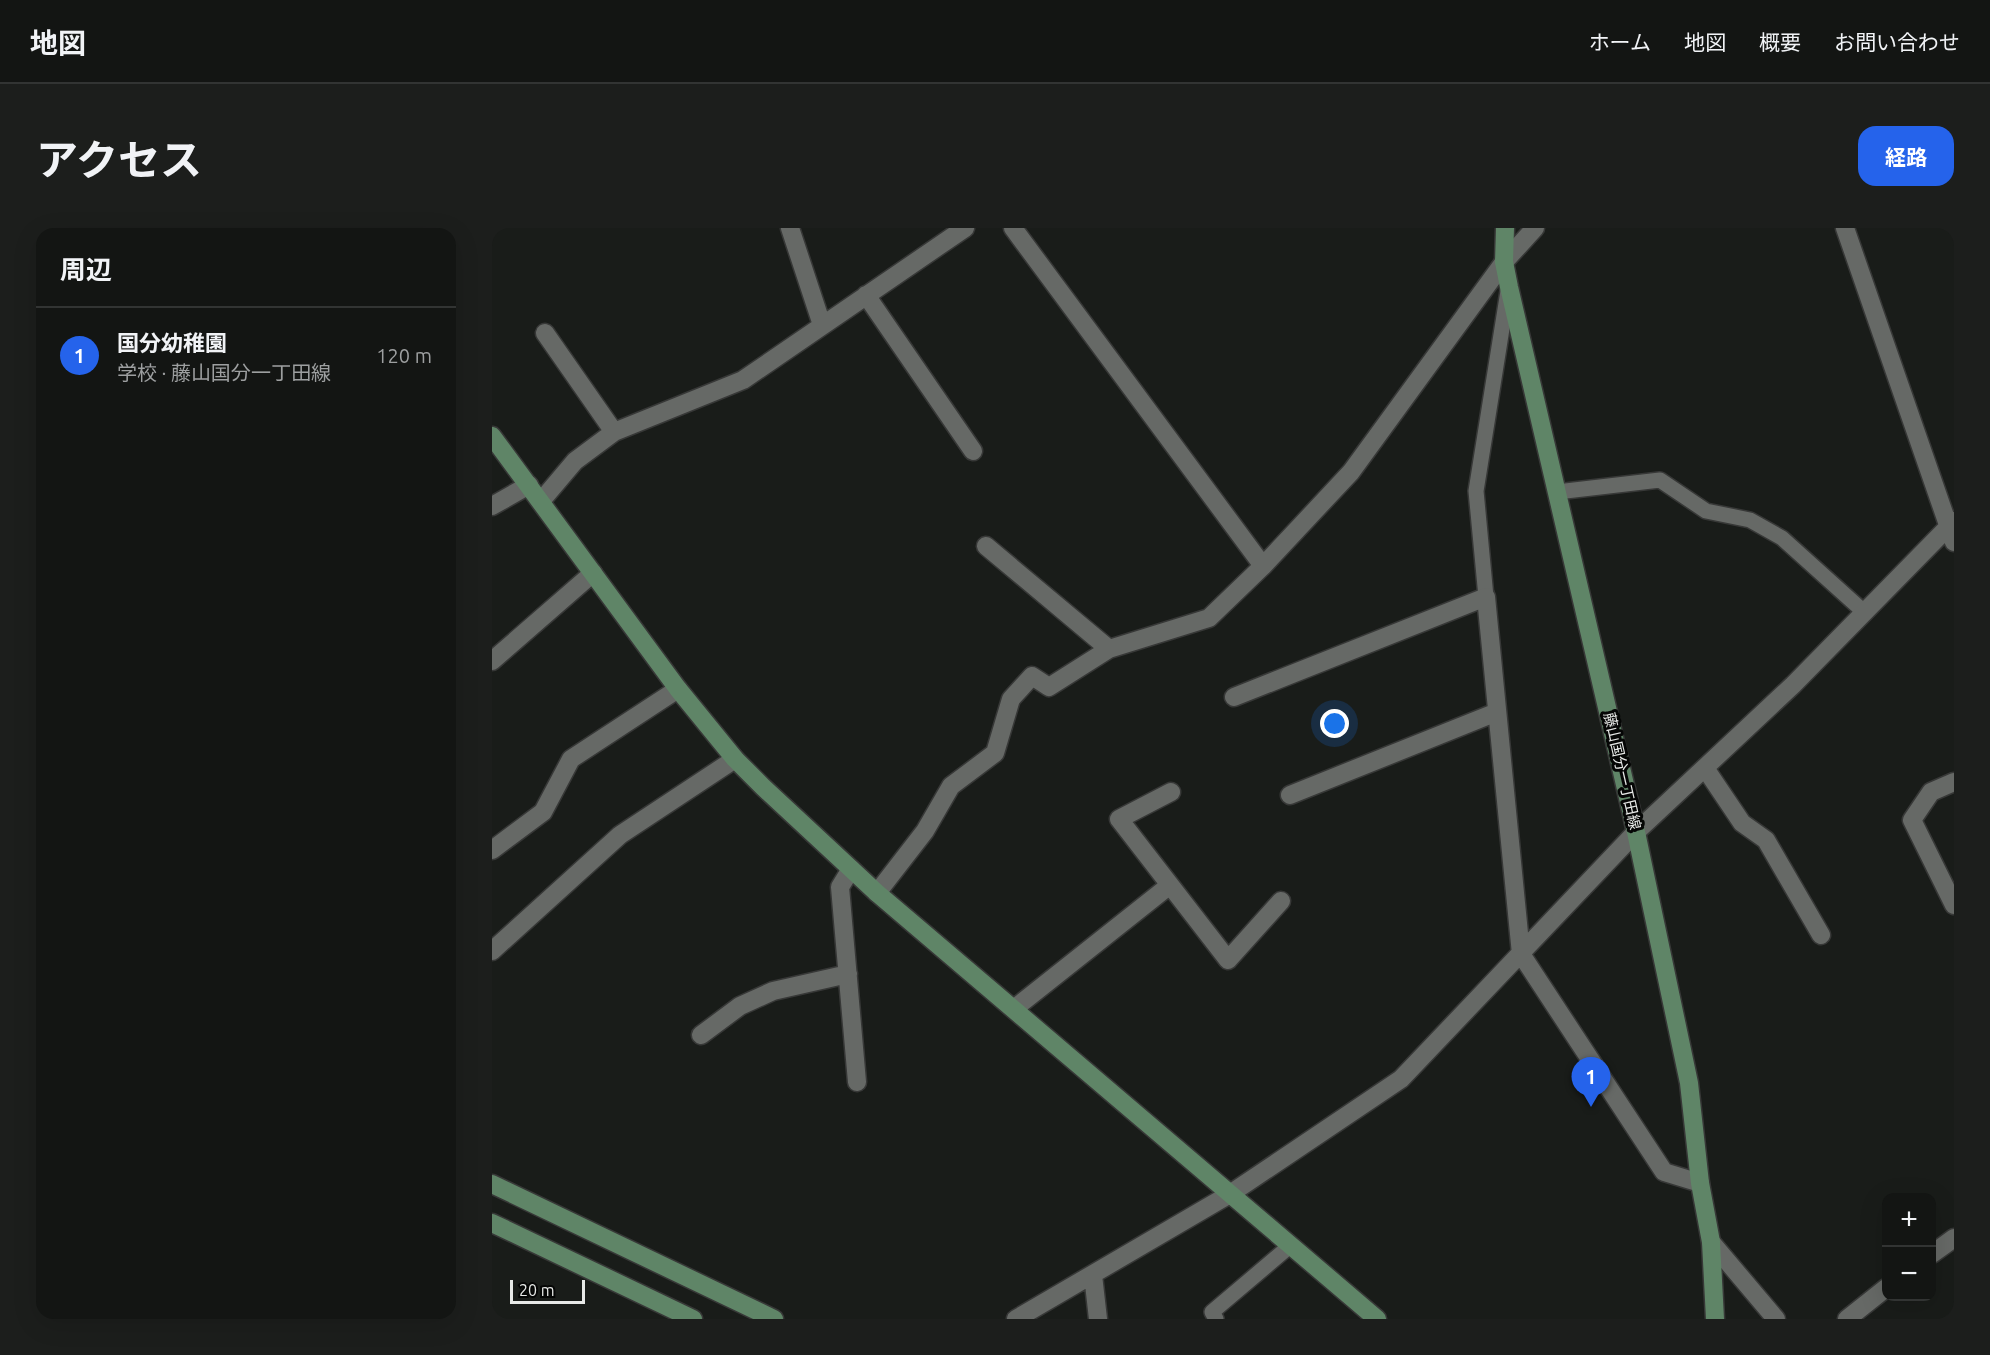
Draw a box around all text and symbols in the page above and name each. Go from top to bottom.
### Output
text: 地図 [30,27,86,58]
text: ホーム [1589,30,1651,54]
text: 地図 [1684,30,1726,54]
text: 概要 [1759,30,1801,54]
text: お問い合わせ [1834,30,1960,54]
button: 経路 [1858,126,1954,186]
text: アクセス [36,136,202,183]
text: 周辺 [60,255,112,284]
text: 国分幼稚園 [117,330,227,355]
text: 1 [74,344,85,367]
text: 120 m [376,344,432,367]
text: 学校 · 藤山国分一丁田線 [117,361,331,384]
your location [1320,709,1349,738]
street label: 藤山国分一丁田線 [1601,711,1644,831]
pin: 1 [1572,1058,1610,1107]
map controls [1882,1193,1936,1301]
button: + [1882,1193,1936,1247]
button: − [1882,1247,1936,1301]
scale bar [510,1277,585,1304]
text: 20 m [519,1281,555,1299]

